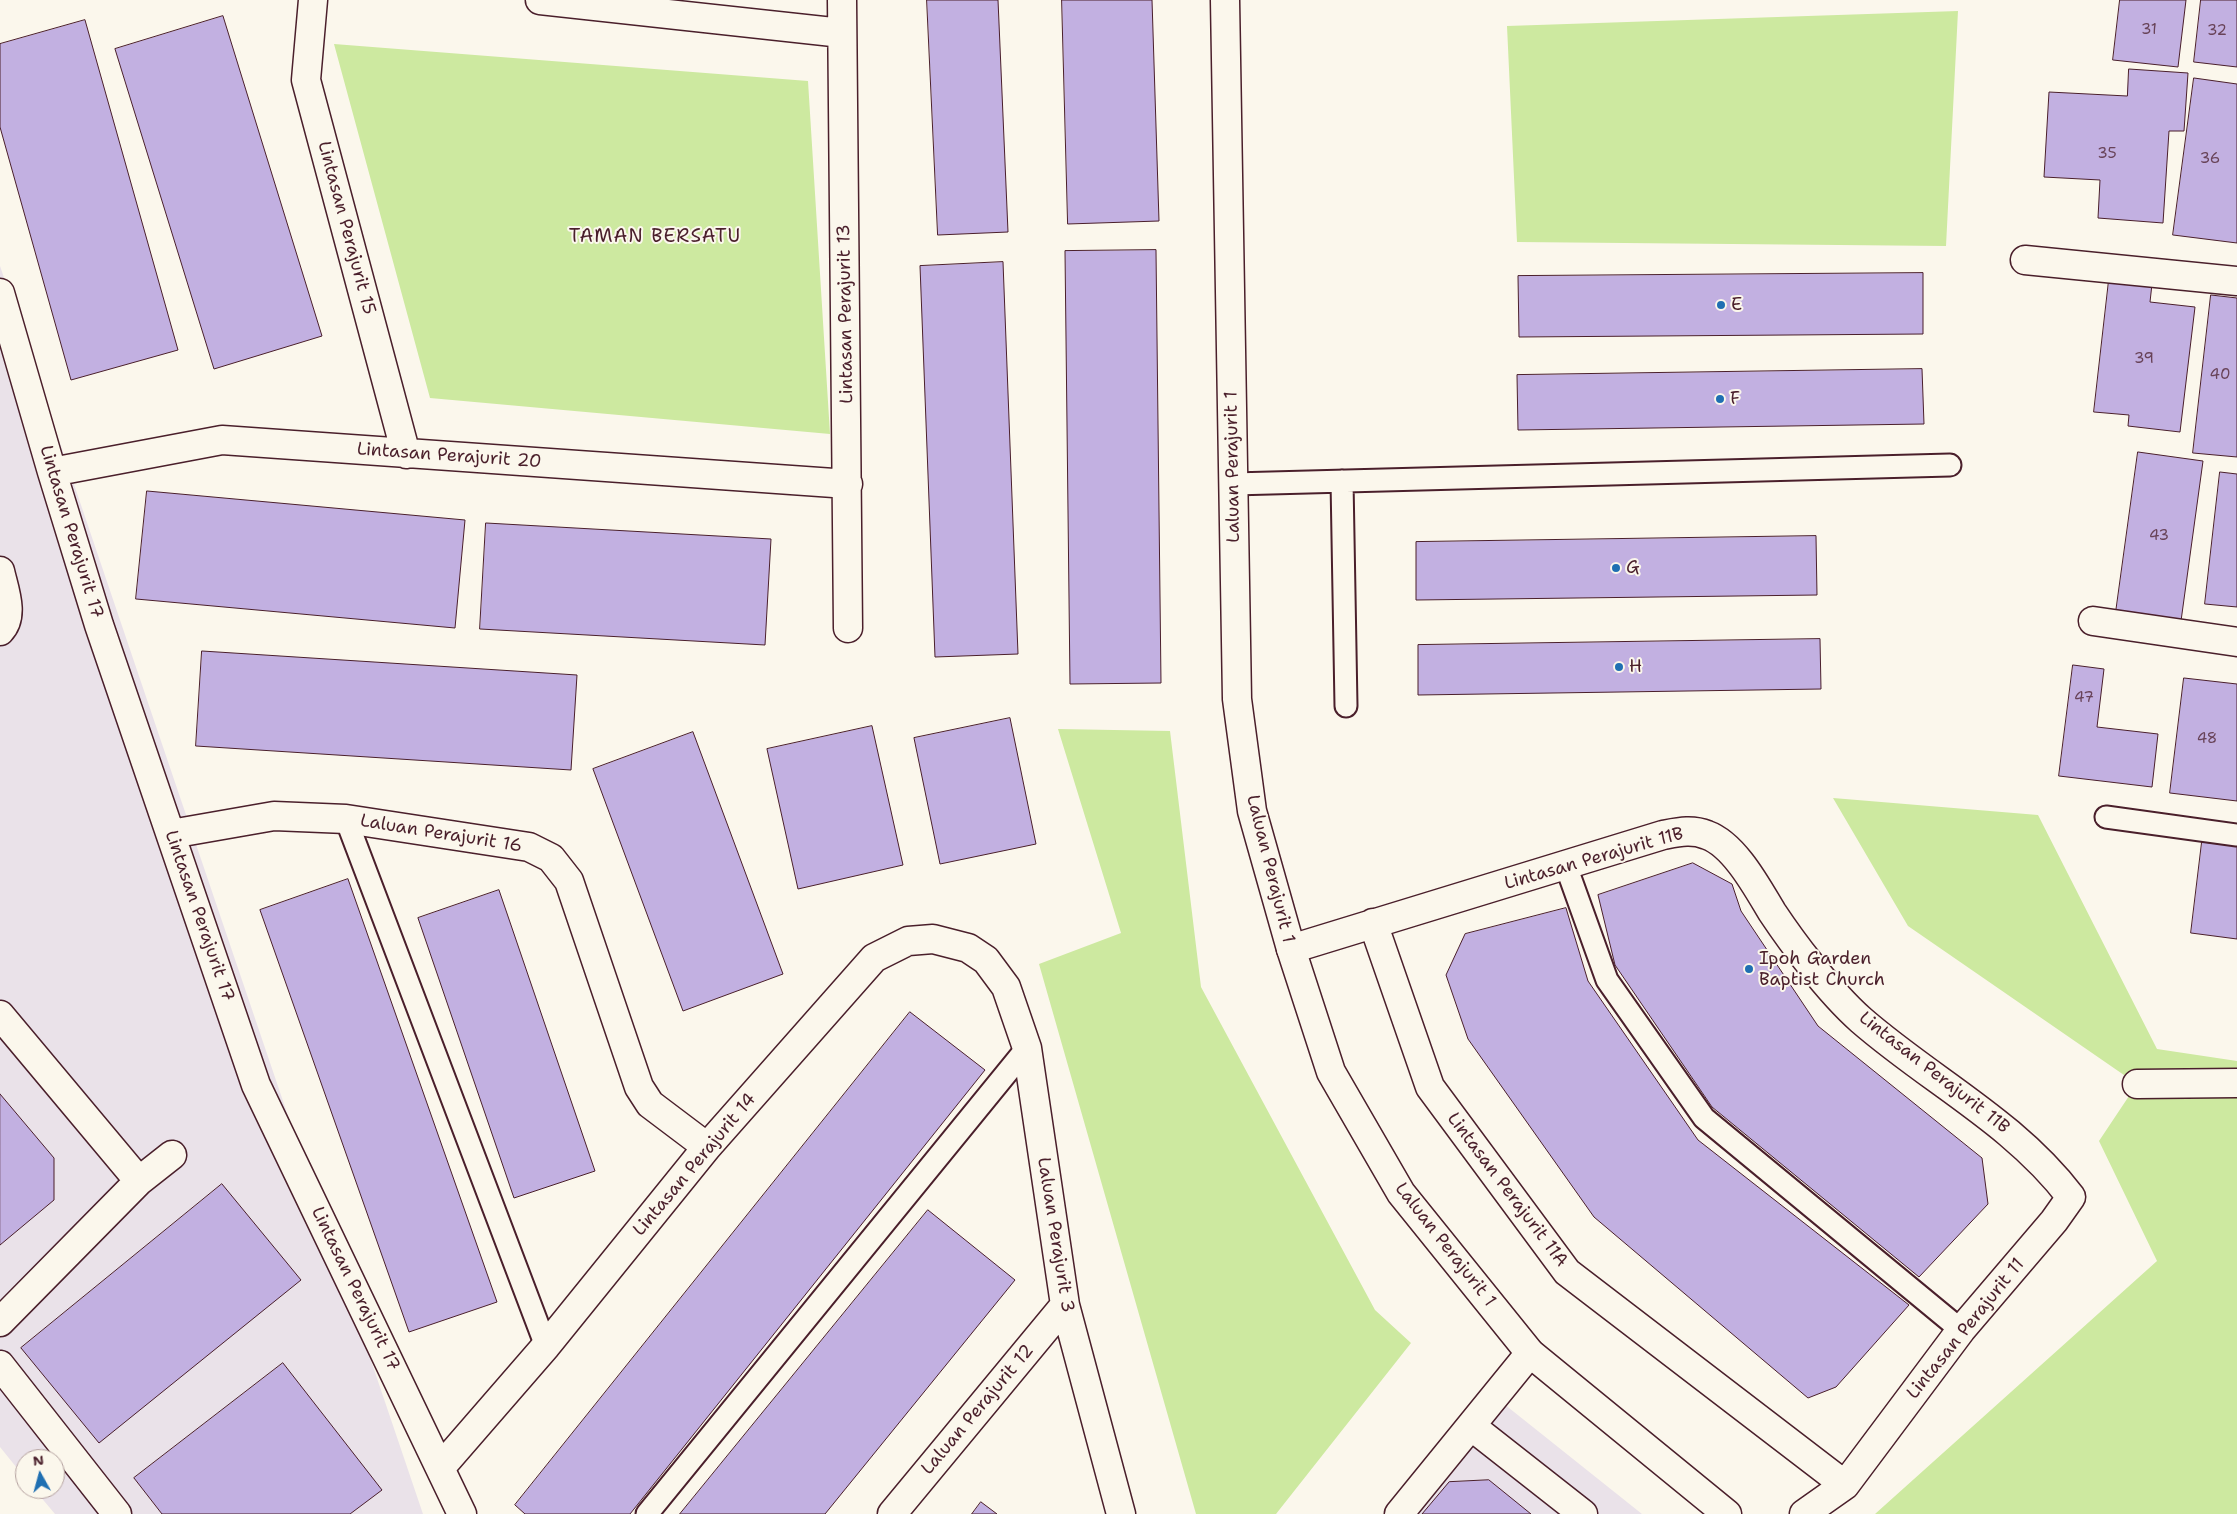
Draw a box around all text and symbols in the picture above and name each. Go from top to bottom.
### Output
house number: 31 [2141,21,2157,39]
house number: 32 [2207,22,2227,40]
street label: Lintasan Perajurit 15 [312,139,380,317]
house number: 35 [2097,145,2117,163]
house number: 36 [2200,150,2220,168]
street label: Lintasan Perajurit 13 [834,224,858,404]
district label: TAMAN BERSATU [567,226,743,248]
place label: E [1731,294,1742,316]
marker: E [1715,299,1727,311]
house number: 39 [2134,350,2154,368]
house number: 40 [2210,366,2230,384]
place label: F [1730,388,1740,410]
street label: Laluan Perajurit 1 [1221,391,1245,543]
marker: F [1714,393,1726,405]
street label: Lintasan Perajurit 20 [356,439,542,473]
street label: Lintasan Perajurit 17 [34,443,108,621]
house number: 43 [2149,527,2169,545]
place label: G [1626,557,1640,579]
marker: G [1610,562,1622,574]
place label: H [1629,656,1642,678]
marker: H [1613,661,1625,673]
house number: 47 [2074,689,2094,707]
house number: 48 [2197,730,2217,748]
street label: Laluan Perajurit 1 [1241,793,1299,945]
street label: Laluan Perajurit 16 [358,811,524,857]
street label: Lintasan Perajurit 11B [1502,823,1686,895]
street label: Lintasan Perajurit 17 [160,828,238,1004]
place label: Ipoh Garden Baptist Church [1759,948,1885,991]
marker: Ipoh Garden Baptist Church [1743,963,1755,975]
street label: Lintasan Perajurit 11B [1854,1007,2014,1139]
street label: Lintasan Perajurit 14 [629,1089,761,1241]
street label: Lintasan Perajurit 11A [1442,1109,1572,1271]
street label: Laluan Perajurit 3 [1032,1156,1078,1314]
street label: Laluan Perajurit 1 [1390,1179,1500,1311]
street label: Lintasan Perajurit 17 [306,1204,404,1374]
street label: Lintasan Perajurit 11 [1903,1254,2029,1404]
street label: Laluan Perajurit 12 [917,1340,1039,1480]
north arrow [15,1449,65,1499]
text: N [32,1450,45,1470]

